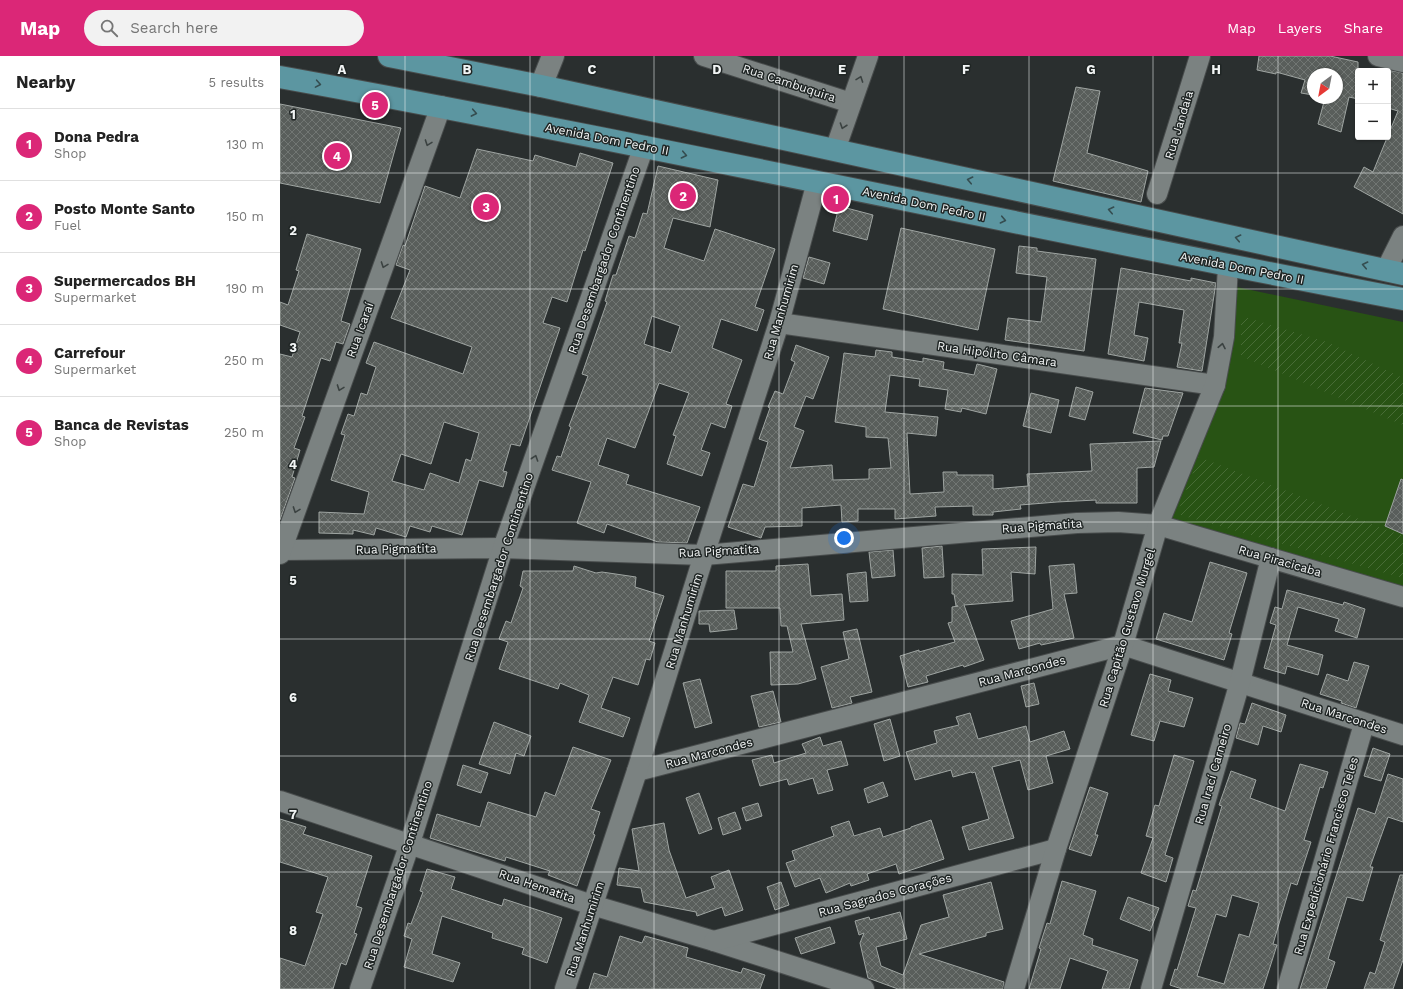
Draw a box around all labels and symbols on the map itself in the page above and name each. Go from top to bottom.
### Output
street label: Rua Cambuquira [741,61,837,105]
text: A [338,62,347,77]
text: B [463,62,472,77]
text: C [588,62,597,77]
text: D [712,62,722,77]
text: E [838,62,846,77]
text: F [962,62,970,77]
text: G [1086,62,1096,77]
text: H [1211,62,1221,77]
north arrow [1307,68,1343,104]
one-way arrow [855,76,863,83]
one-way arrow [315,79,321,88]
street label: Rua Jandaia [1162,89,1196,161]
pin: 5 [362,90,388,120]
text: 1 [290,107,296,122]
one-way arrow [471,108,477,116]
street label: Avenida Dom Pedro II [544,120,670,158]
one-way arrow [839,123,848,130]
one-way arrow [424,139,432,146]
pin: 4 [324,141,350,171]
one-way arrow [680,150,687,158]
street label: Rua Desembargador Continentino [565,164,643,356]
one-way arrow [967,176,973,184]
pin: 2 [670,181,696,211]
pin: 1 [823,184,849,214]
street label: Avenida Dom Pedro II [861,184,987,224]
pin: 3 [473,192,499,222]
one-way arrow [1108,207,1114,215]
one-way arrow [1000,215,1006,223]
text: 2 [289,223,297,238]
one-way arrow [1235,235,1241,243]
street label: Avenida Dom Pedro II [1179,249,1305,287]
one-way arrow [380,262,388,269]
street label: Rua Manhumirim [761,262,801,362]
one-way arrow [1362,262,1368,270]
street label: Rua Icaraí [344,301,376,359]
street label: Rua Hipólito Câmara [936,339,1058,369]
text: 3 [289,340,297,355]
one-way arrow [1218,343,1226,350]
one-way arrow [336,384,344,391]
one-way arrow [530,455,539,462]
text: 4 [289,457,298,472]
street label: Rua Desembargador Continentino [462,471,536,663]
one-way arrow [292,506,300,513]
street label: Rua Pigmatita [1001,516,1083,536]
your location [834,528,854,548]
street label: Rua Pigmatita [355,541,437,557]
street label: Rua Pigmatita [678,542,760,560]
street label: Rua Piracicaba [1237,542,1323,580]
street label: Rua Capitão Gustavo Murgel [1096,547,1158,709]
street label: Rua Manhumirim [663,571,705,671]
text: 5 [289,573,297,588]
street label: Rua Marcondes [977,653,1067,689]
text: 6 [289,690,297,705]
street label: Rua Marcondes [1299,695,1389,737]
street label: Rua Irací Carneiro [1192,722,1234,826]
street label: Rua Marcondes [664,735,754,771]
street label: Rua Expedicionário Francisco Teles [1291,755,1361,957]
street label: Rua Desembargador Continentino [361,779,435,971]
text: 7 [289,807,297,822]
street label: Rua Hematita [497,866,577,906]
street label: Rua Sagrados Corações [817,870,953,920]
street label: Rua Manhumirim [563,880,607,978]
text: 8 [289,923,297,938]

